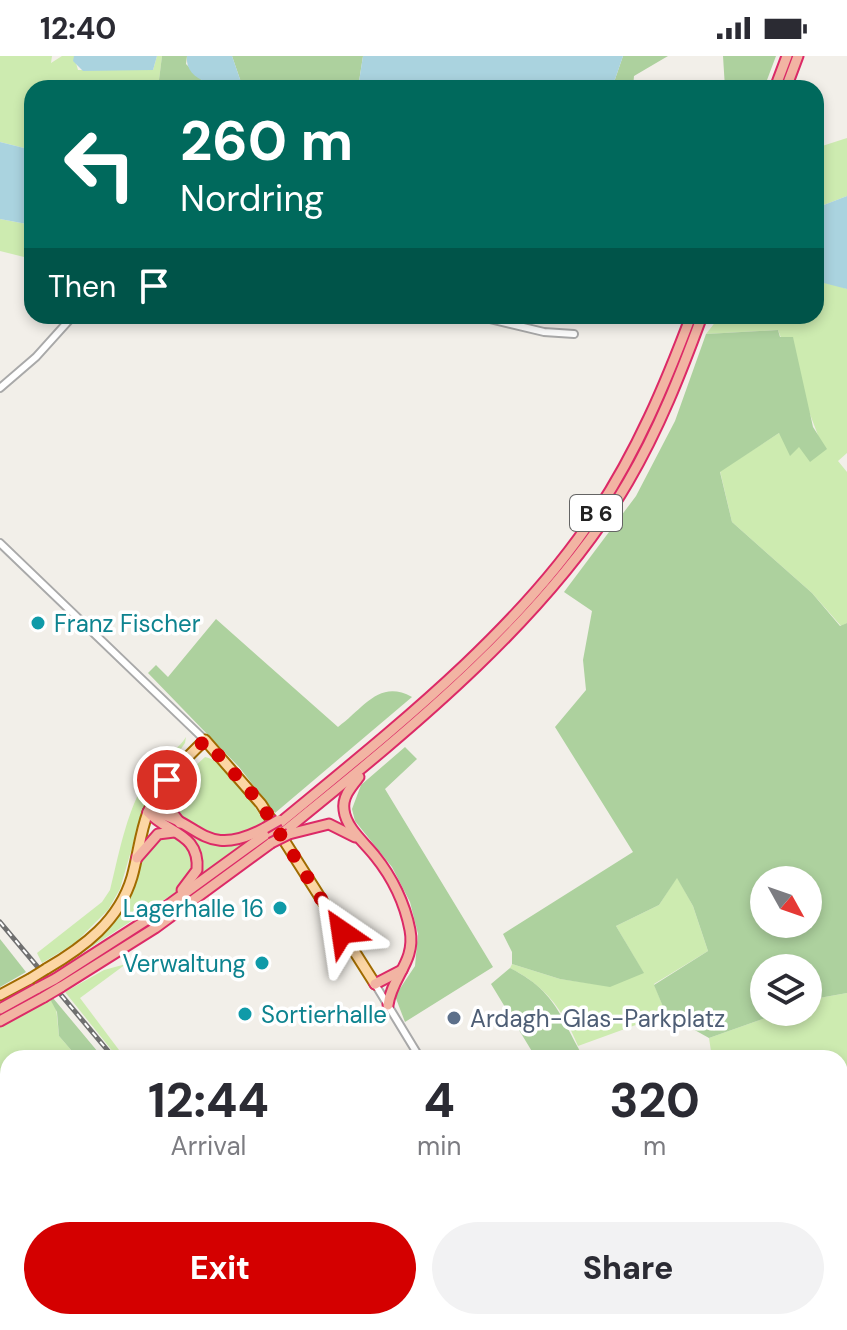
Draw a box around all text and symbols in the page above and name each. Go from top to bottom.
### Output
text: 12:40 [40,9,116,48]
text: 260 m [180,104,353,177]
icon: left [48,112,152,216]
text: Nordring [180,175,324,222]
icon: arrive [132,264,176,308]
text: Then [48,267,116,306]
road number: B 6 [570,495,622,531]
place label: Franz Fischer [54,608,201,639]
marker: Franz Fischer [29,614,47,632]
pin [133,746,201,814]
icon: arrive [145,758,189,802]
north arrow [750,866,822,938]
map controls [750,866,822,1026]
position arrow [300,890,384,974]
place label: Lagerhalle 16 [123,893,264,924]
marker: Lagerhalle 16 [271,899,289,917]
place label: Verwaltung [122,948,246,979]
marker: Verwaltung [253,954,271,972]
button: layers [750,954,822,1026]
place label: Sortierhalle [261,999,387,1030]
place label: Ardagh-Glas-Parkplatz [470,1003,725,1034]
marker: Sortierhalle [236,1005,254,1023]
marker: Ardagh-Glas-Parkplatz [445,1009,463,1027]
text: 12:44 [148,1069,269,1132]
text: 4 [423,1069,455,1132]
text: 320 [609,1069,700,1132]
text: Arrival [171,1129,246,1163]
text: min [417,1129,461,1163]
text: m [643,1129,666,1163]
button: Exit [24,1222,416,1314]
button: Share [432,1222,824,1314]

